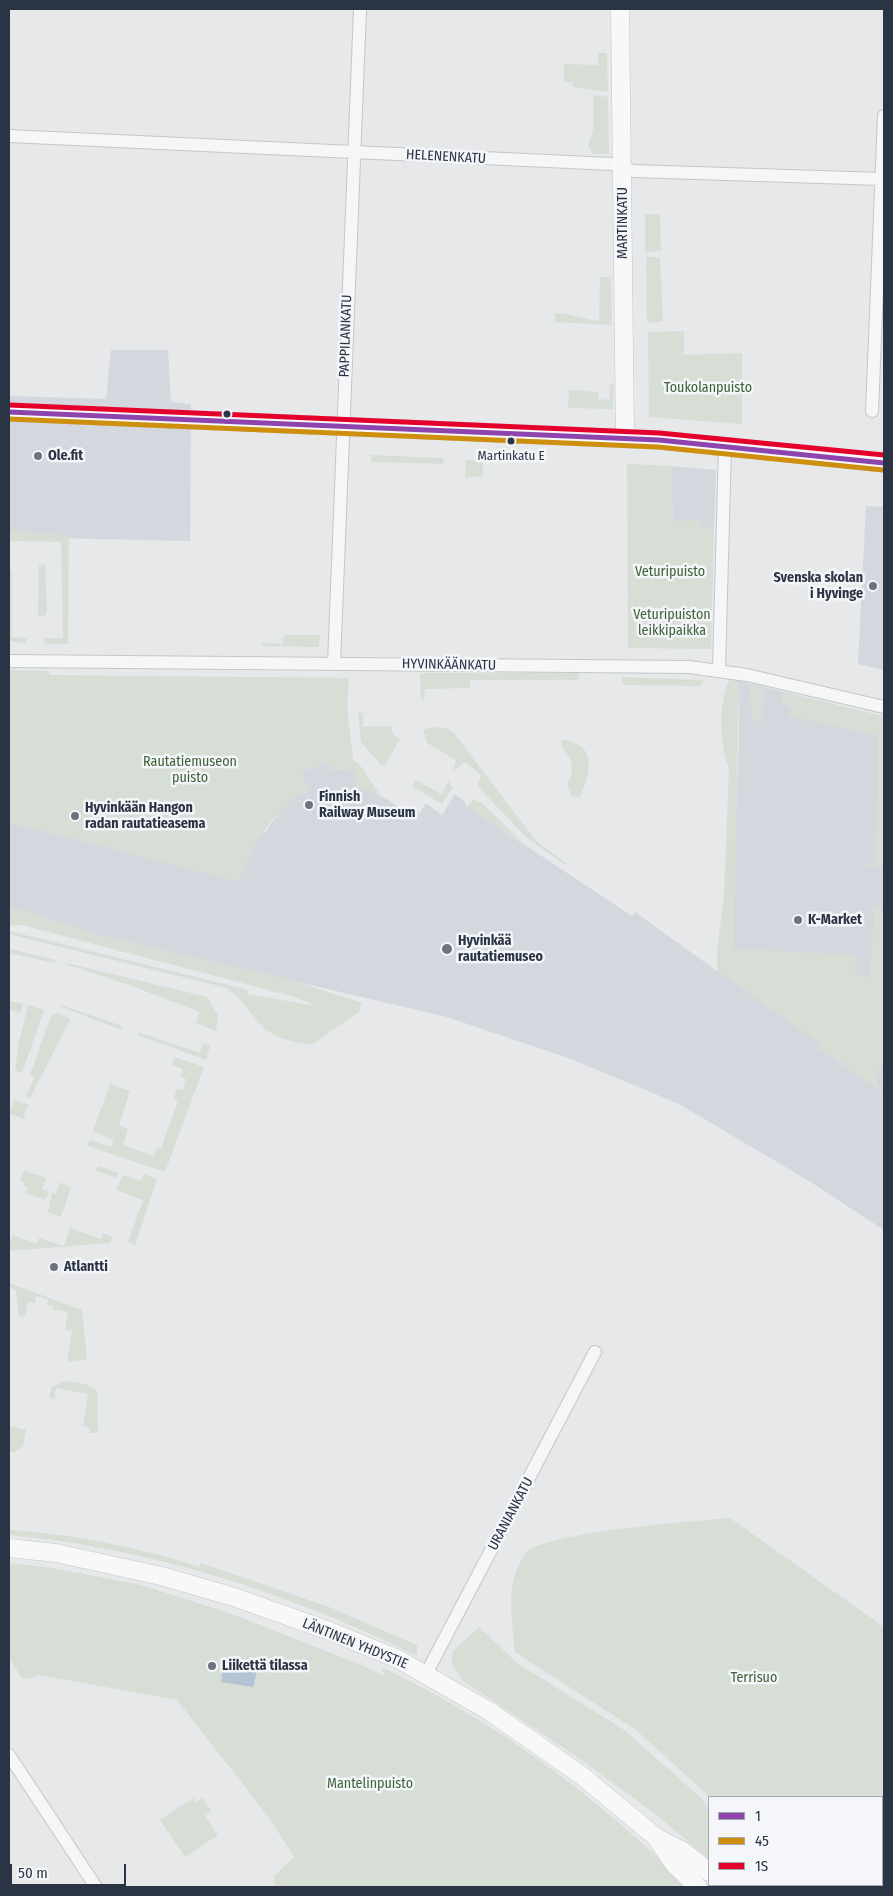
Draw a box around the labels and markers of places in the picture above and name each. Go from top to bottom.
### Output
unlabelled marker [222,409,232,419]
marker: Martinkatu E [506,436,516,446]
place label: Ole.fit [48,448,83,464]
place label: Martinkatu E [478,448,544,464]
marker: Ole.fit [32,450,44,462]
place label: Svenska skolan i Hyvinge [773,570,863,602]
marker: Svenska skolan i Hyvinge [867,580,879,592]
place label: Finnish Railway Museum [319,789,415,822]
marker: Finnish Railway Museum [303,799,315,811]
place label: Hyvinkään Hangon radan rautatieasema [85,800,205,832]
marker: Hyvinkään Hangon radan rautatieasema [69,810,81,822]
place label: K-Market [808,912,862,928]
marker: K-Market [792,914,804,926]
place label: Hyvinkää rautatiemuseo [458,933,543,966]
marker: Hyvinkää rautatiemuseo [440,942,454,956]
place label: Atlantti [64,1259,108,1275]
marker: Atlantti [48,1261,60,1273]
place label: Liikettä tilassa [222,1658,308,1674]
marker: Liikettä tilassa [206,1660,218,1672]

